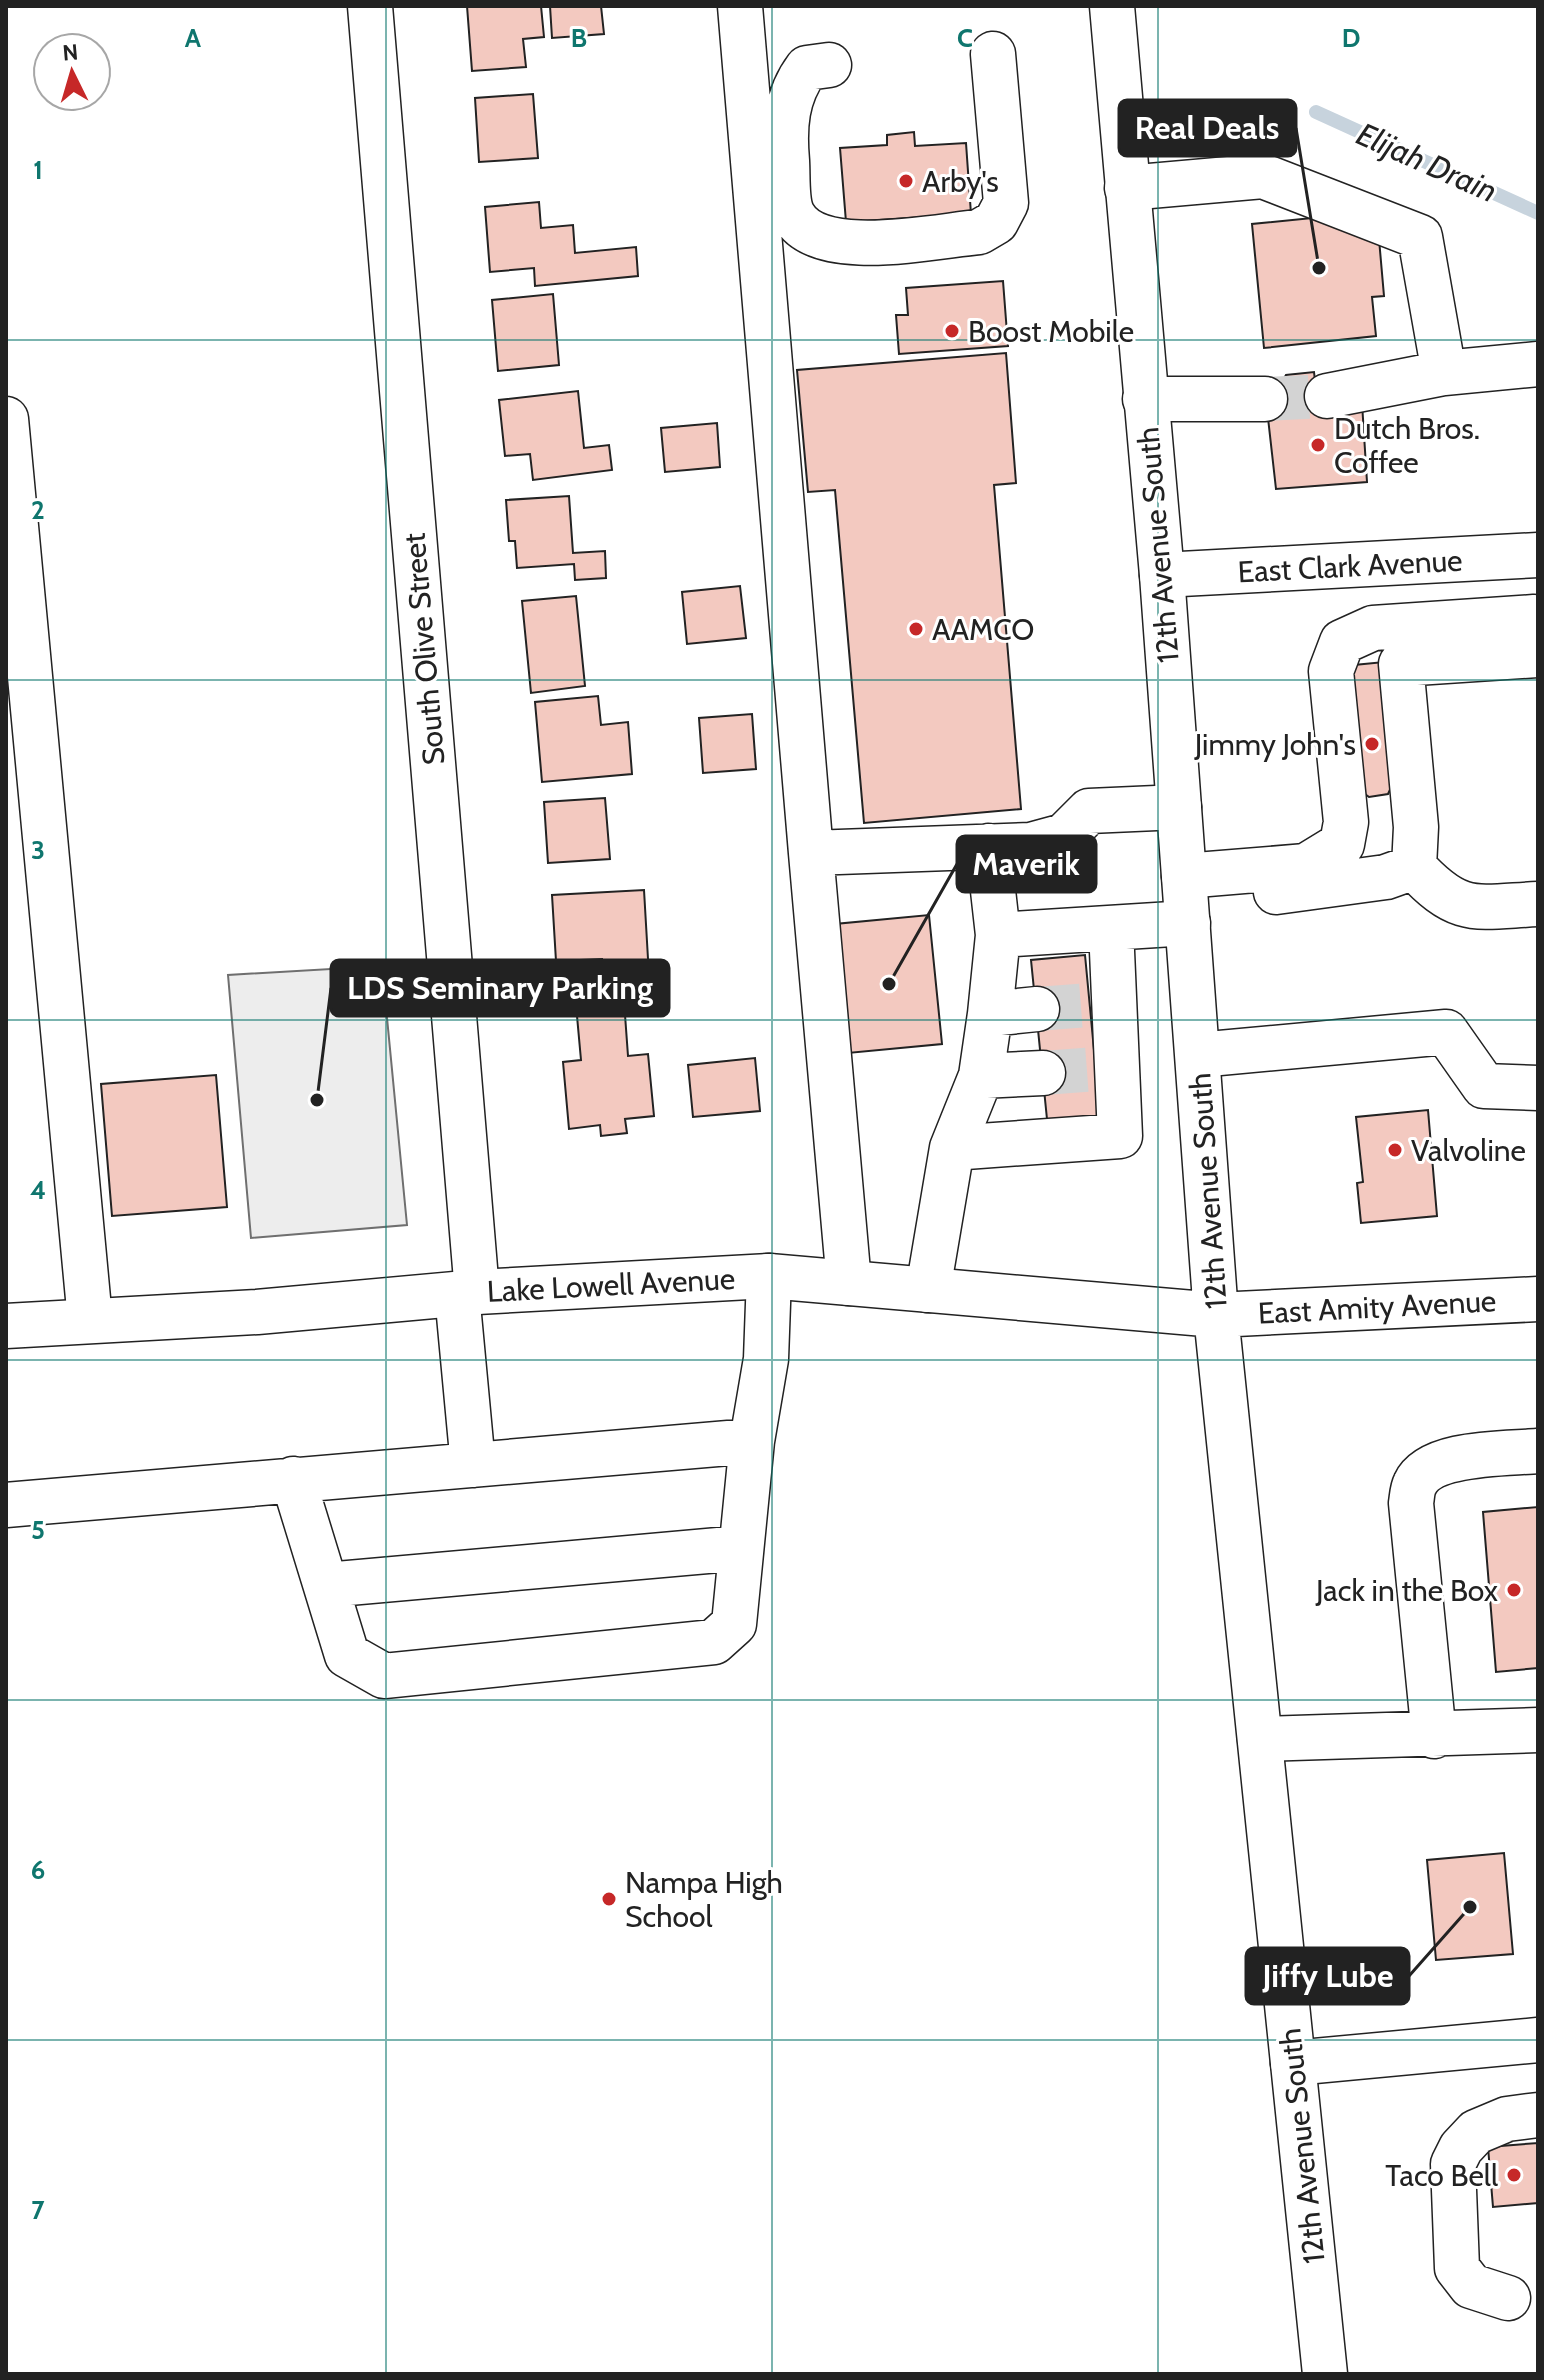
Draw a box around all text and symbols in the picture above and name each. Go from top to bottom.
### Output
text: A [185,22,202,54]
text: B [571,22,587,54]
text: C [957,22,973,54]
text: D [1342,22,1360,54]
north arrow [32,32,112,112]
text: N [61,38,79,67]
callout: Real Deals [1119,100,1296,156]
text: Real Deals [1135,108,1279,147]
water label: Elijah Drain [1351,114,1503,210]
text: 1 [33,154,43,186]
place label: Arby's [922,163,999,200]
marker: Arby's [897,172,915,190]
place label: Boost Mobile [968,313,1134,350]
marker: Boost Mobile [943,322,961,340]
place label: Dutch Bros. Coffee [1334,410,1480,481]
street label: 12th Avenue South [1129,426,1187,664]
marker: Dutch Bros. Coffee [1309,436,1327,454]
text: 2 [31,494,45,526]
street label: South Olive Street [395,531,453,767]
street label: East Clark Avenue [1237,542,1463,590]
place label: AAMCO [932,611,1034,648]
marker: AAMCO [907,620,925,638]
place label: Jimmy John's [1194,726,1356,763]
marker: Jimmy John's [1363,735,1381,753]
text: 3 [31,834,45,866]
callout: Maverik [957,836,1096,892]
text: Maverik [972,844,1080,883]
callout: LDS Seminary Parking [331,960,669,1016]
text: LDS Seminary Parking [347,968,653,1007]
street label: 12th Avenue South [1181,1072,1235,1310]
place label: Valvoline [1411,1132,1526,1169]
marker: Valvoline [1386,1141,1404,1159]
text: 4 [30,1174,46,1206]
street label: Lake Lowell Avenue [486,1260,736,1310]
street label: East Amity Avenue [1257,1282,1497,1332]
text: 5 [31,1514,45,1546]
place label: Jack in the Box [1315,1572,1498,1609]
marker: Jack in the Box [1505,1581,1523,1599]
text: 6 [31,1854,45,1886]
place label: Nampa High School [625,1864,783,1935]
marker: Nampa High School [600,1890,618,1908]
callout: Jiffy Lube [1246,1948,1409,2004]
text: Jiffy Lube [1262,1956,1393,1995]
street label: 12th Avenue South [1271,2026,1333,2266]
place label: Taco Bell [1385,2157,1498,2194]
marker: Taco Bell [1505,2166,1523,2184]
text: 7 [31,2194,45,2226]

